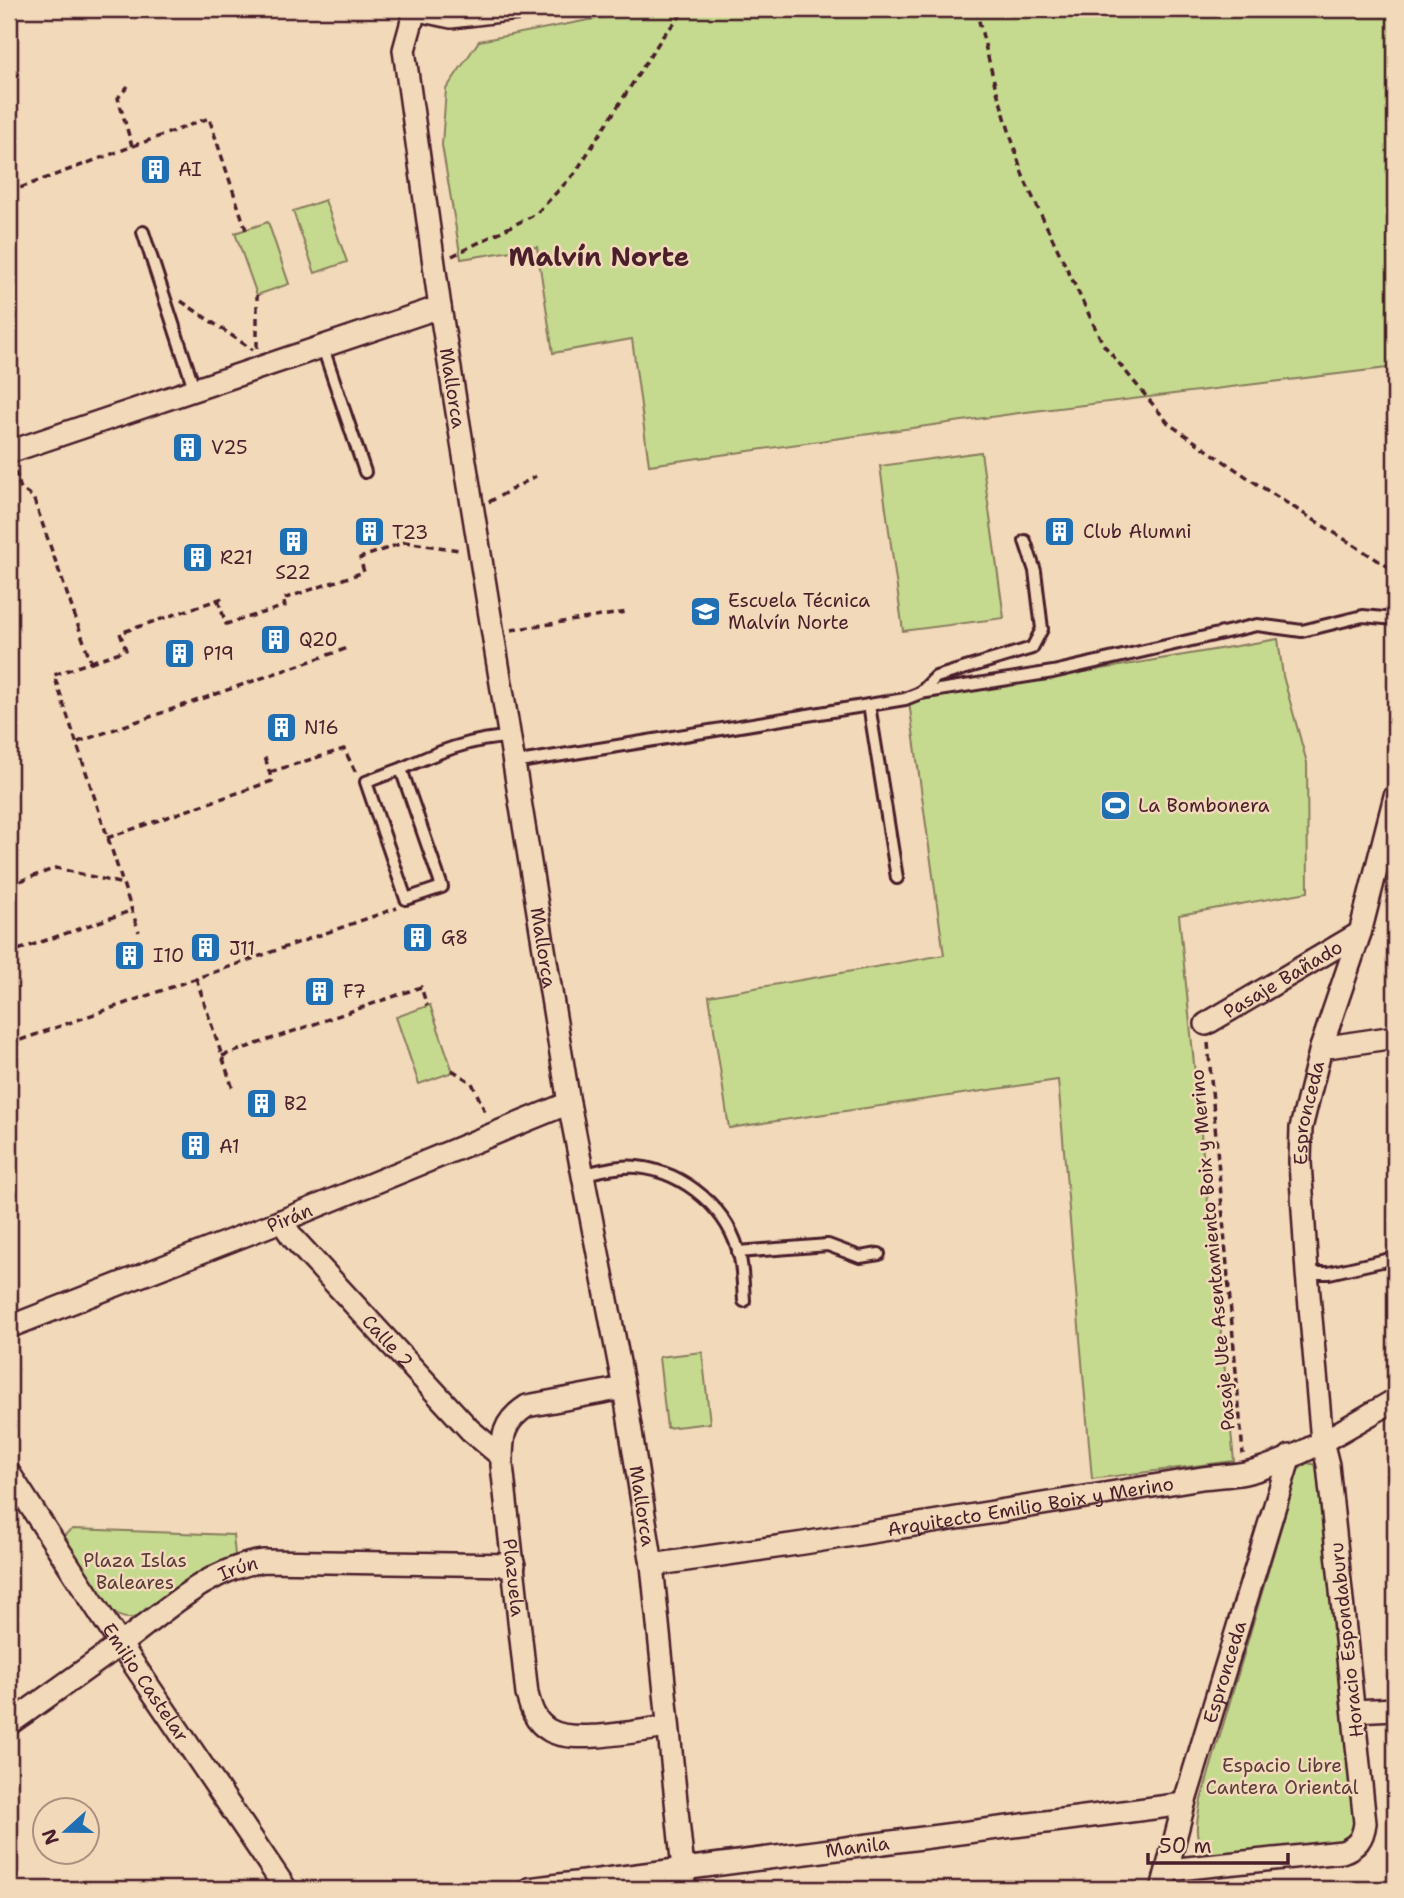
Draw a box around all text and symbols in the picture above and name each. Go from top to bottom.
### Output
building icon: AI [138,152,172,186]
place label: AI [178,157,202,182]
district label: Malvín Norte [509,239,689,274]
street label: Mallorca [434,346,471,430]
building icon: V25 [171,430,205,464]
place label: V25 [211,435,248,460]
building icon: Club Alumni [1043,514,1077,548]
building icon: T23 [352,515,386,549]
place label: Club Alumni [1083,519,1192,544]
place label: T23 [392,520,428,545]
building icon: S22 [276,524,310,558]
building icon: R21 [180,540,214,574]
place label: R21 [220,545,253,570]
place label: S22 [275,560,311,585]
place label: Escuela Técnica Malvín Norte [728,588,870,635]
school or university icon: Escuela Técnica Malvín Norte [688,594,722,628]
building icon: Q20 [259,622,293,656]
place label: Q20 [299,627,338,652]
building icon: P19 [163,636,197,670]
place label: P19 [203,641,234,666]
building icon: N16 [264,710,298,744]
place label: N16 [304,715,339,740]
sports icon: La Bombonera [1098,788,1132,822]
place label: La Bombonera [1138,793,1270,818]
street label: Mallorca [524,906,562,990]
building icon: G8 [401,920,435,954]
place label: G8 [441,925,468,950]
building icon: J11 [189,931,223,965]
street label: Pasaje Bañado [1219,934,1347,1024]
place label: J11 [229,936,255,961]
building icon: I10 [113,938,147,972]
place label: I10 [153,943,184,968]
building icon: F7 [303,974,337,1008]
place label: F7 [343,979,366,1004]
street label: Espronceda [1288,1058,1330,1165]
street label: Pasaje Ute Asentamiento Boix y Merino [1184,1068,1241,1432]
building icon: B2 [244,1086,278,1120]
place label: B2 [284,1091,308,1116]
building icon: A1 [179,1129,213,1163]
place label: A1 [219,1134,240,1159]
street label: Pirán [263,1198,316,1238]
street label: Calle 2 [356,1309,419,1374]
street label: Mallorca [623,1464,661,1548]
street label: Arquitecto Emilio Boix y Merino [885,1471,1176,1542]
street label: Plazuela [497,1537,530,1618]
street label: Horacio Espondaburu [1324,1541,1369,1739]
park label: Plaza Islas Baleares [83,1548,187,1595]
street label: Irún [214,1550,260,1587]
street label: Espronceda [1197,1617,1252,1726]
street label: Emilio Castelar [97,1618,195,1747]
park label: Espacio Libre Cantera Oriental [1205,1753,1359,1800]
north arrow [32,1797,102,1867]
scale bar [1148,1821,1288,1865]
text: N [36,1825,65,1848]
street label: Manila [824,1830,891,1863]
text: 50 m [1159,1832,1212,1860]

